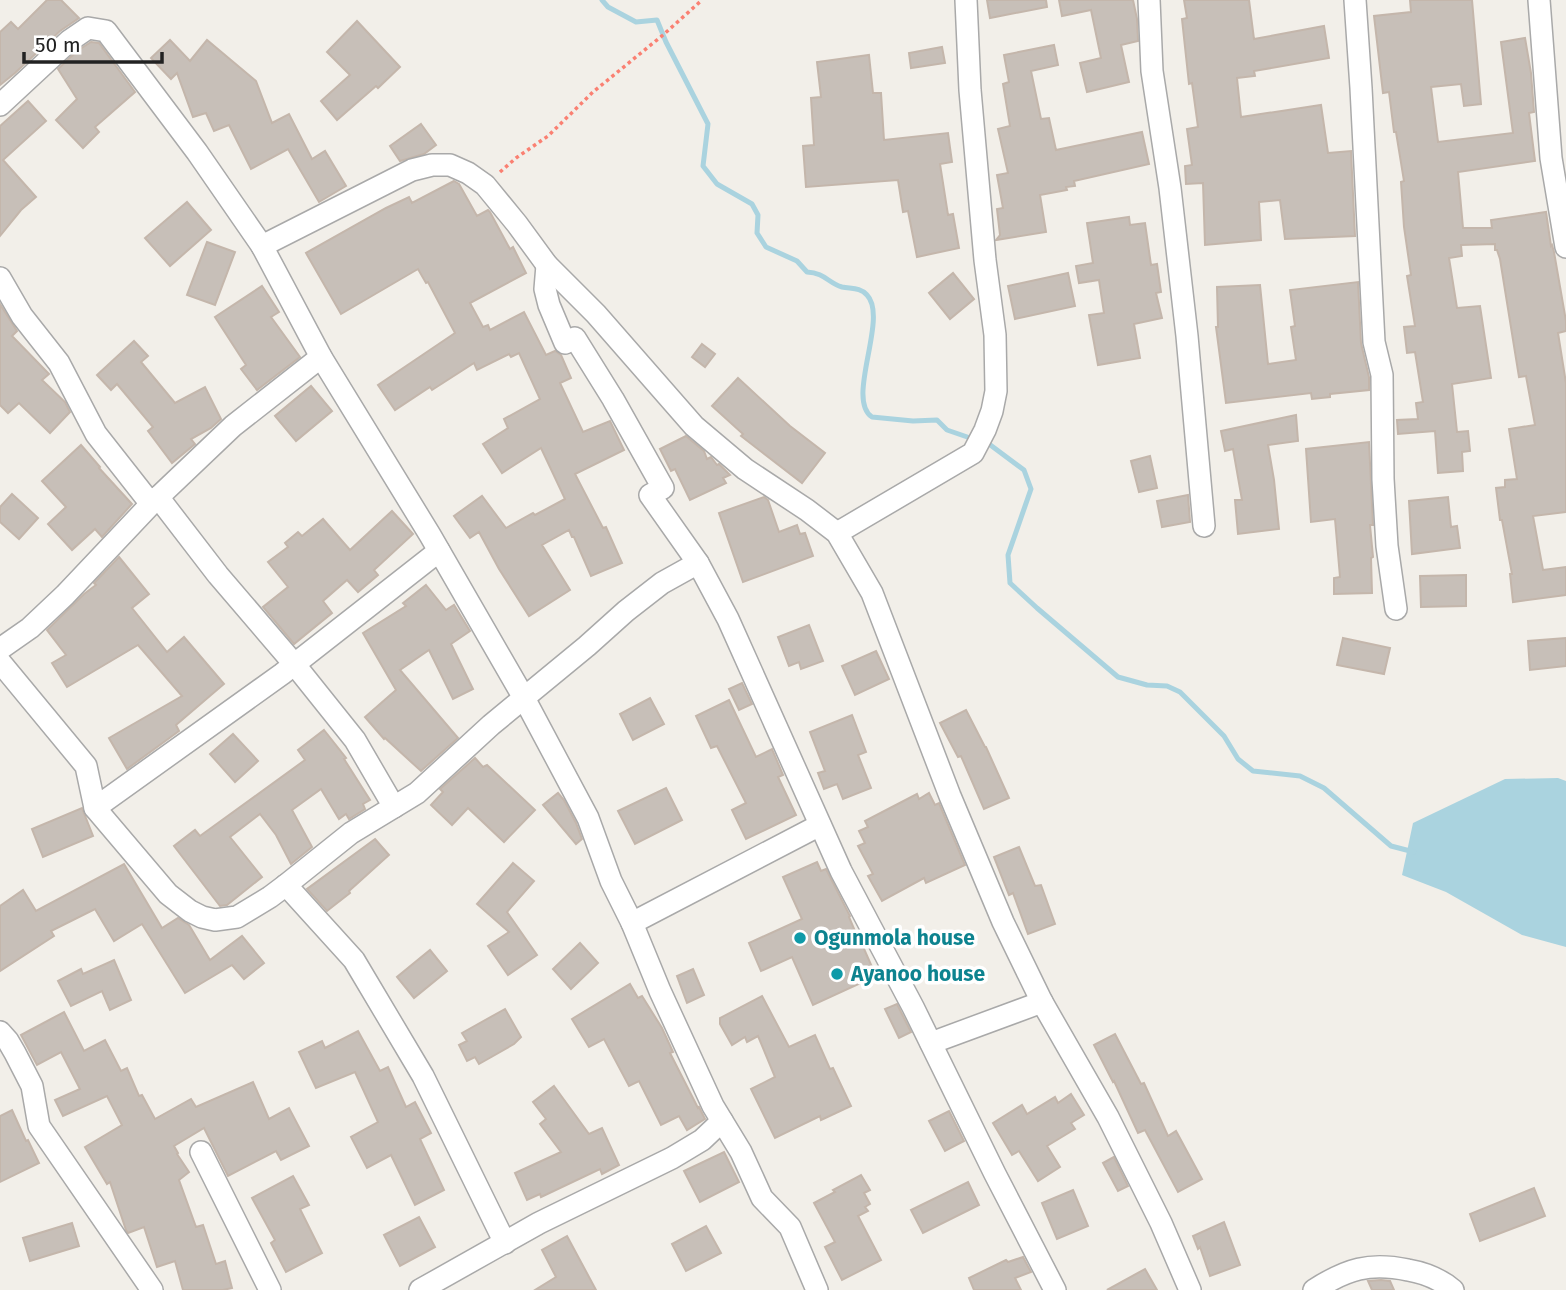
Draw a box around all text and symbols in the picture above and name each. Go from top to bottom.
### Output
scale bar [24,21,163,65]
text: 50 m [35,32,81,58]
place label: Ogunmola house [814,925,975,951]
marker: Ogunmola house [792,930,808,946]
place label: Ayanoo house [850,961,985,987]
marker: Ayanoo house [829,966,845,982]

